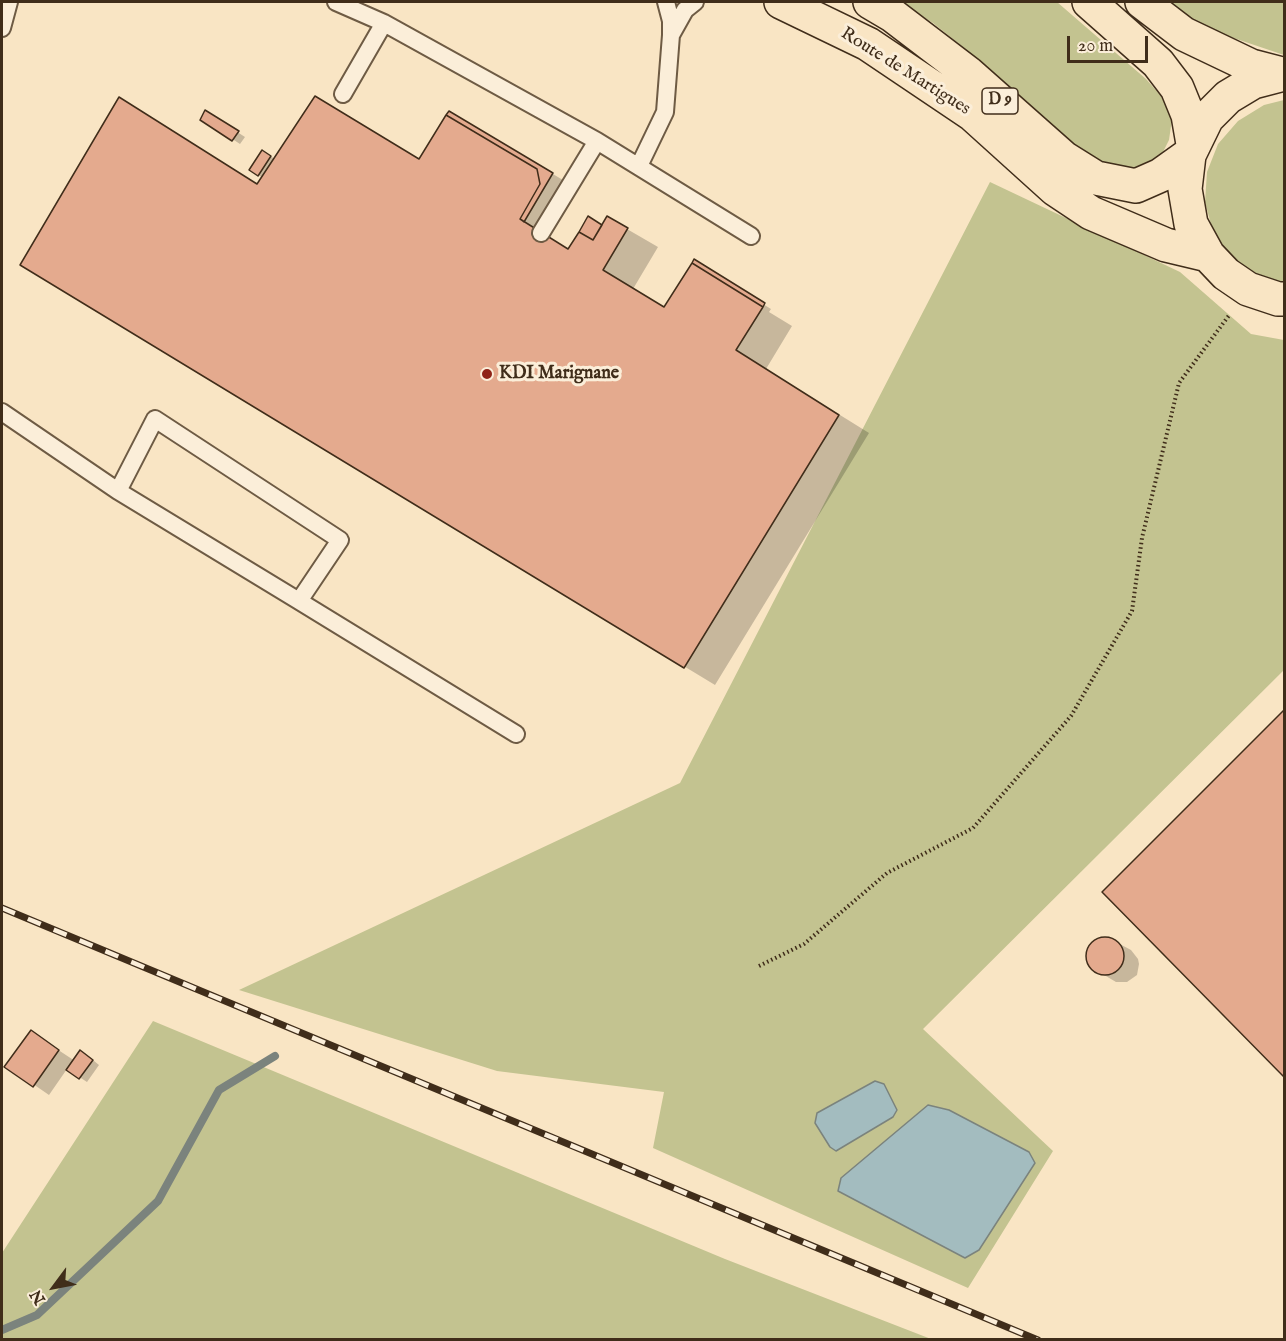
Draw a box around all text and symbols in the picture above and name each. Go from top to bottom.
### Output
street label: Route de Martigues [836,23,974,121]
scale bar [1070,24,1151,62]
text: 20 m [1078,35,1113,58]
road number: D 9 [982,88,1018,114]
place label: KDI Marignane [499,363,619,385]
marker: KDI Marignane [480,367,494,381]
north arrow [24,1257,84,1317]
text: N [27,1285,51,1308]

